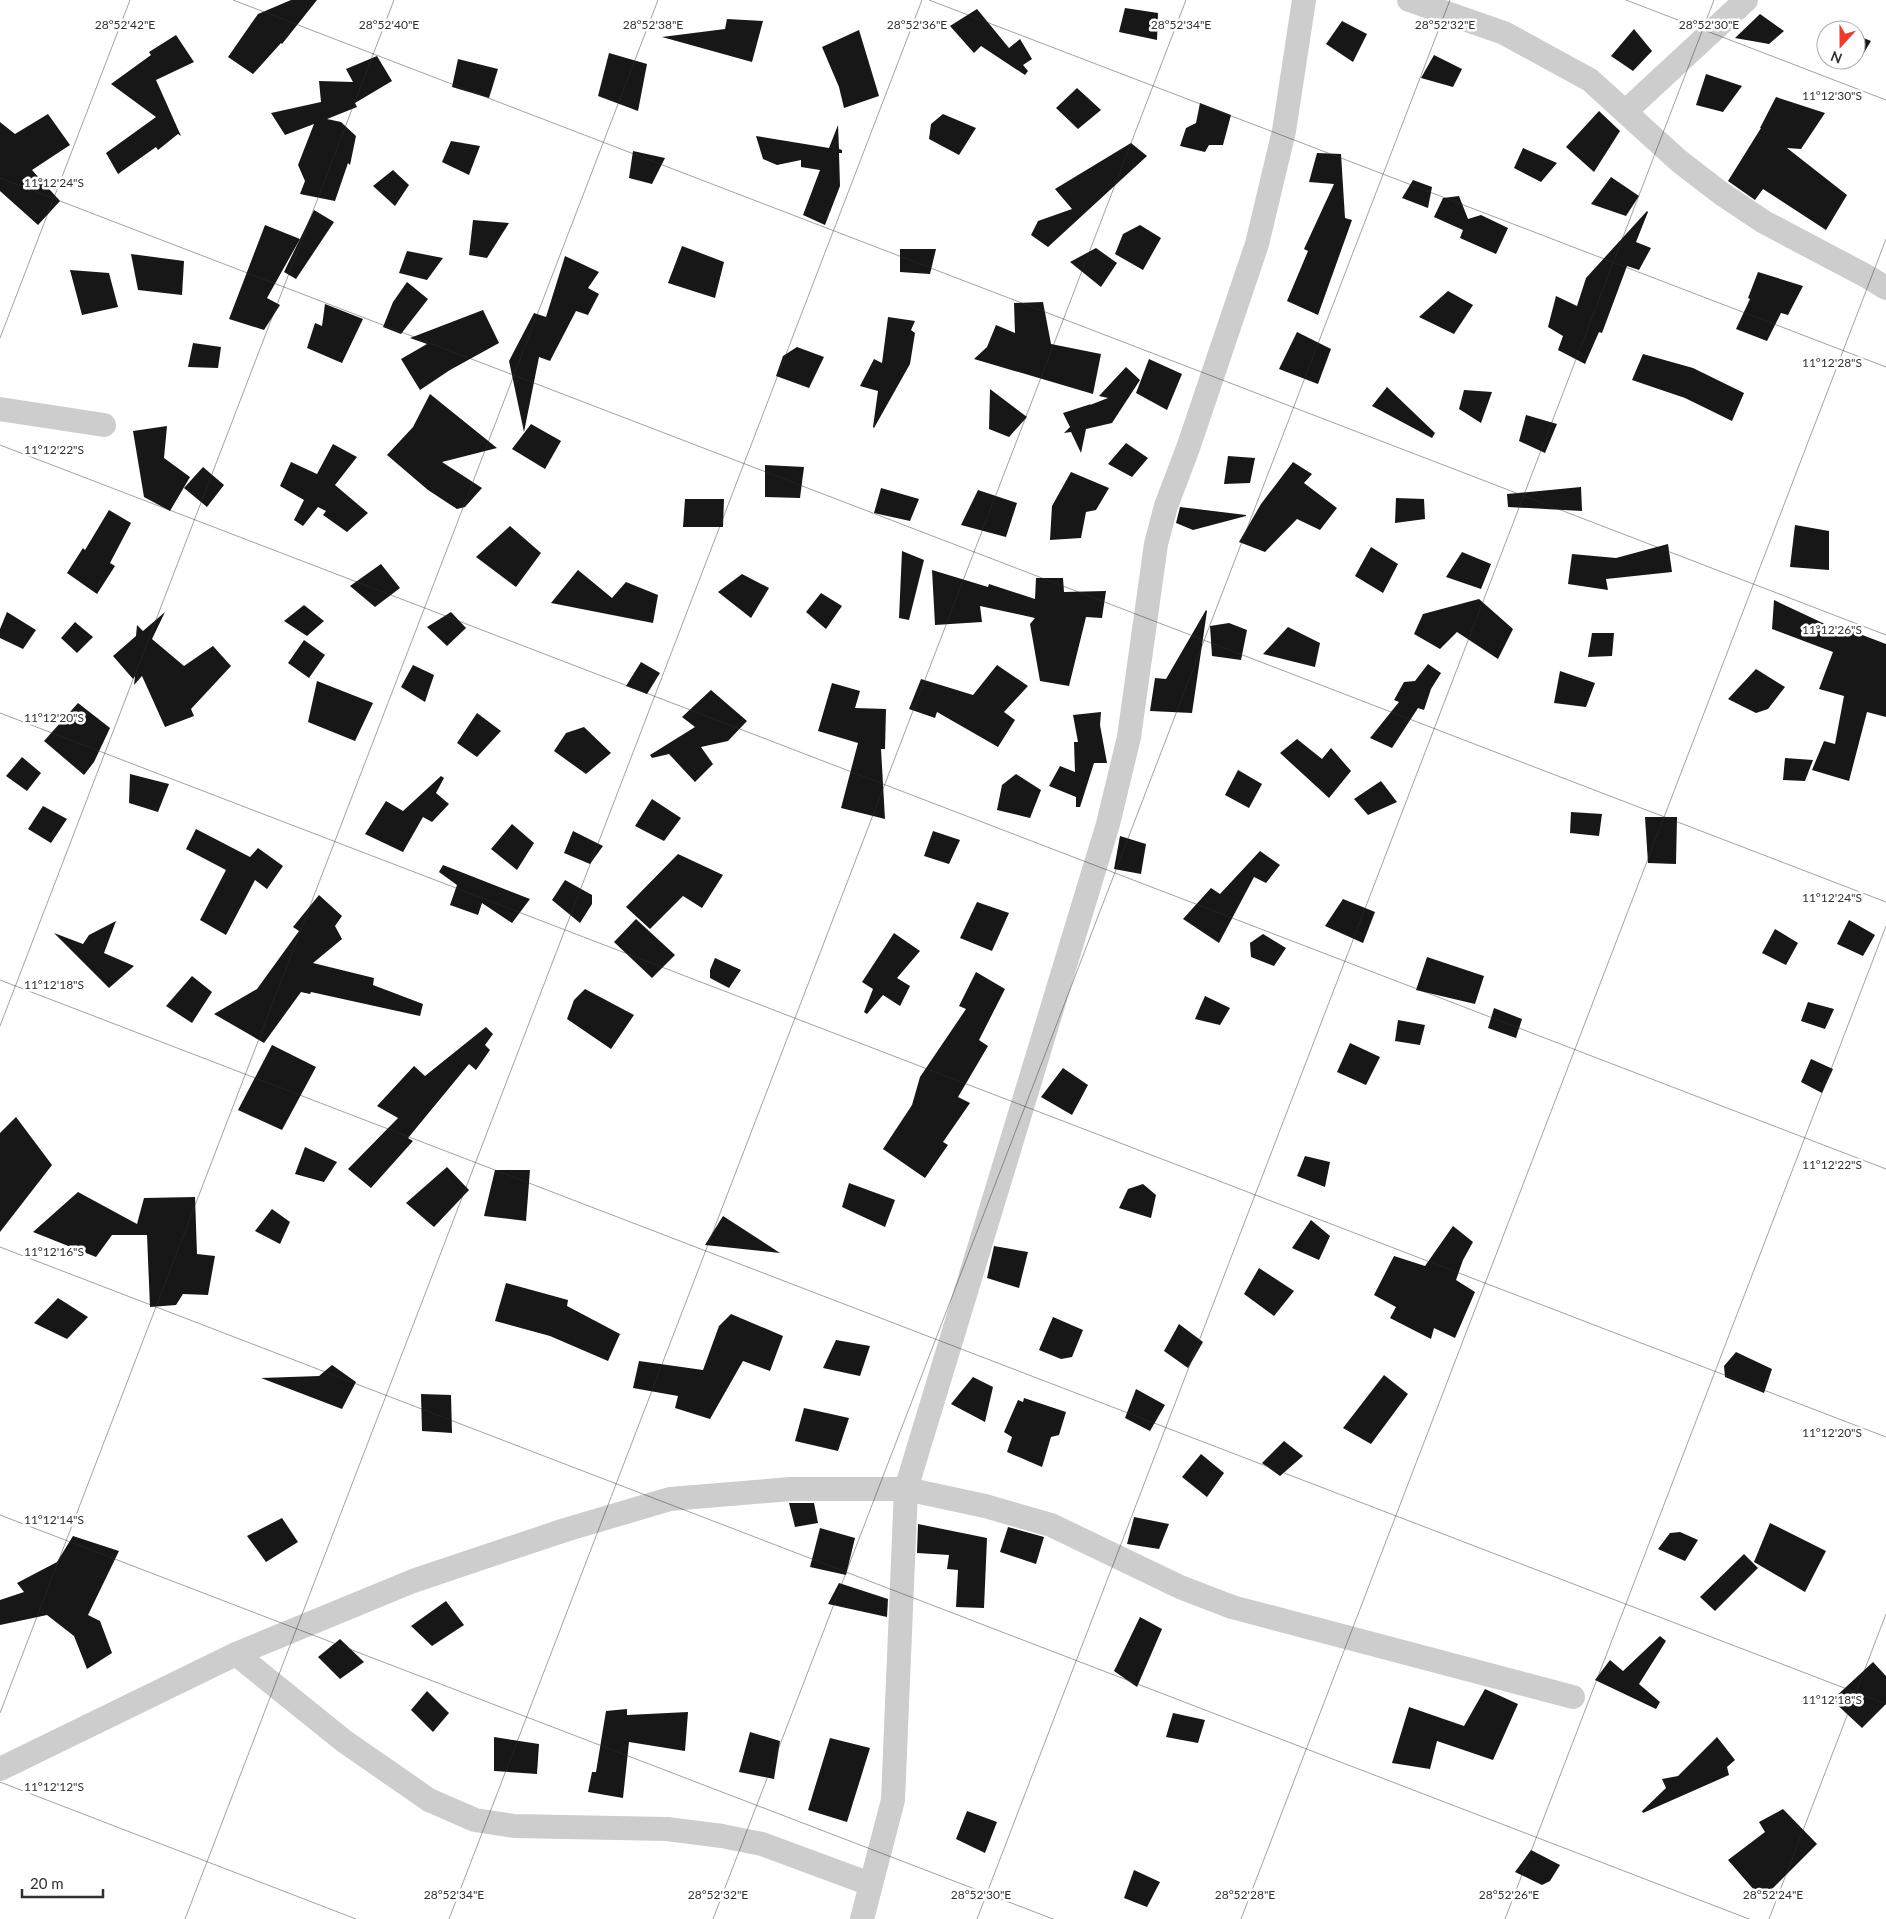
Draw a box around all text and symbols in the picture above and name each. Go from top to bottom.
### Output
text: 28°52'42"E [95,17,155,32]
text: 28°52'40"E [359,17,419,32]
text: 28°52'38"E [623,17,683,32]
text: 28°52'36"E [887,17,947,32]
text: 28°52'34"E [1151,17,1211,32]
text: 28°52'32"E [1415,17,1475,32]
text: 28°52'30"E [1679,17,1739,32]
north arrow [1816,20,1866,70]
text: N [1828,48,1844,67]
text: 11°12'30"S [1802,88,1862,103]
text: 11°12'24"S [24,175,84,190]
text: 11°12'28"S [1802,355,1862,370]
text: 11°12'22"S [24,442,84,457]
text: 11°12'26"S [1802,622,1862,637]
text: 11°12'20"S [24,710,84,725]
text: 11°12'24"S [1802,890,1862,905]
text: 11°12'18"S [24,977,84,992]
text: 11°12'22"S [1802,1157,1862,1172]
text: 11°12'16"S [24,1244,84,1259]
text: 11°12'20"S [1802,1425,1862,1440]
text: 11°12'14"S [24,1512,84,1527]
text: 11°12'18"S [1802,1692,1862,1707]
text: 11°12'12"S [24,1779,84,1794]
scale bar [22,1866,104,1898]
text: 20 m [30,1874,64,1892]
text: 28°52'34"E [424,1887,484,1902]
text: 28°52'32"E [688,1887,748,1902]
text: 28°52'30"E [951,1887,1011,1902]
text: 28°52'28"E [1215,1887,1275,1902]
text: 28°52'26"E [1479,1887,1539,1902]
text: 28°52'24"E [1743,1887,1803,1902]

